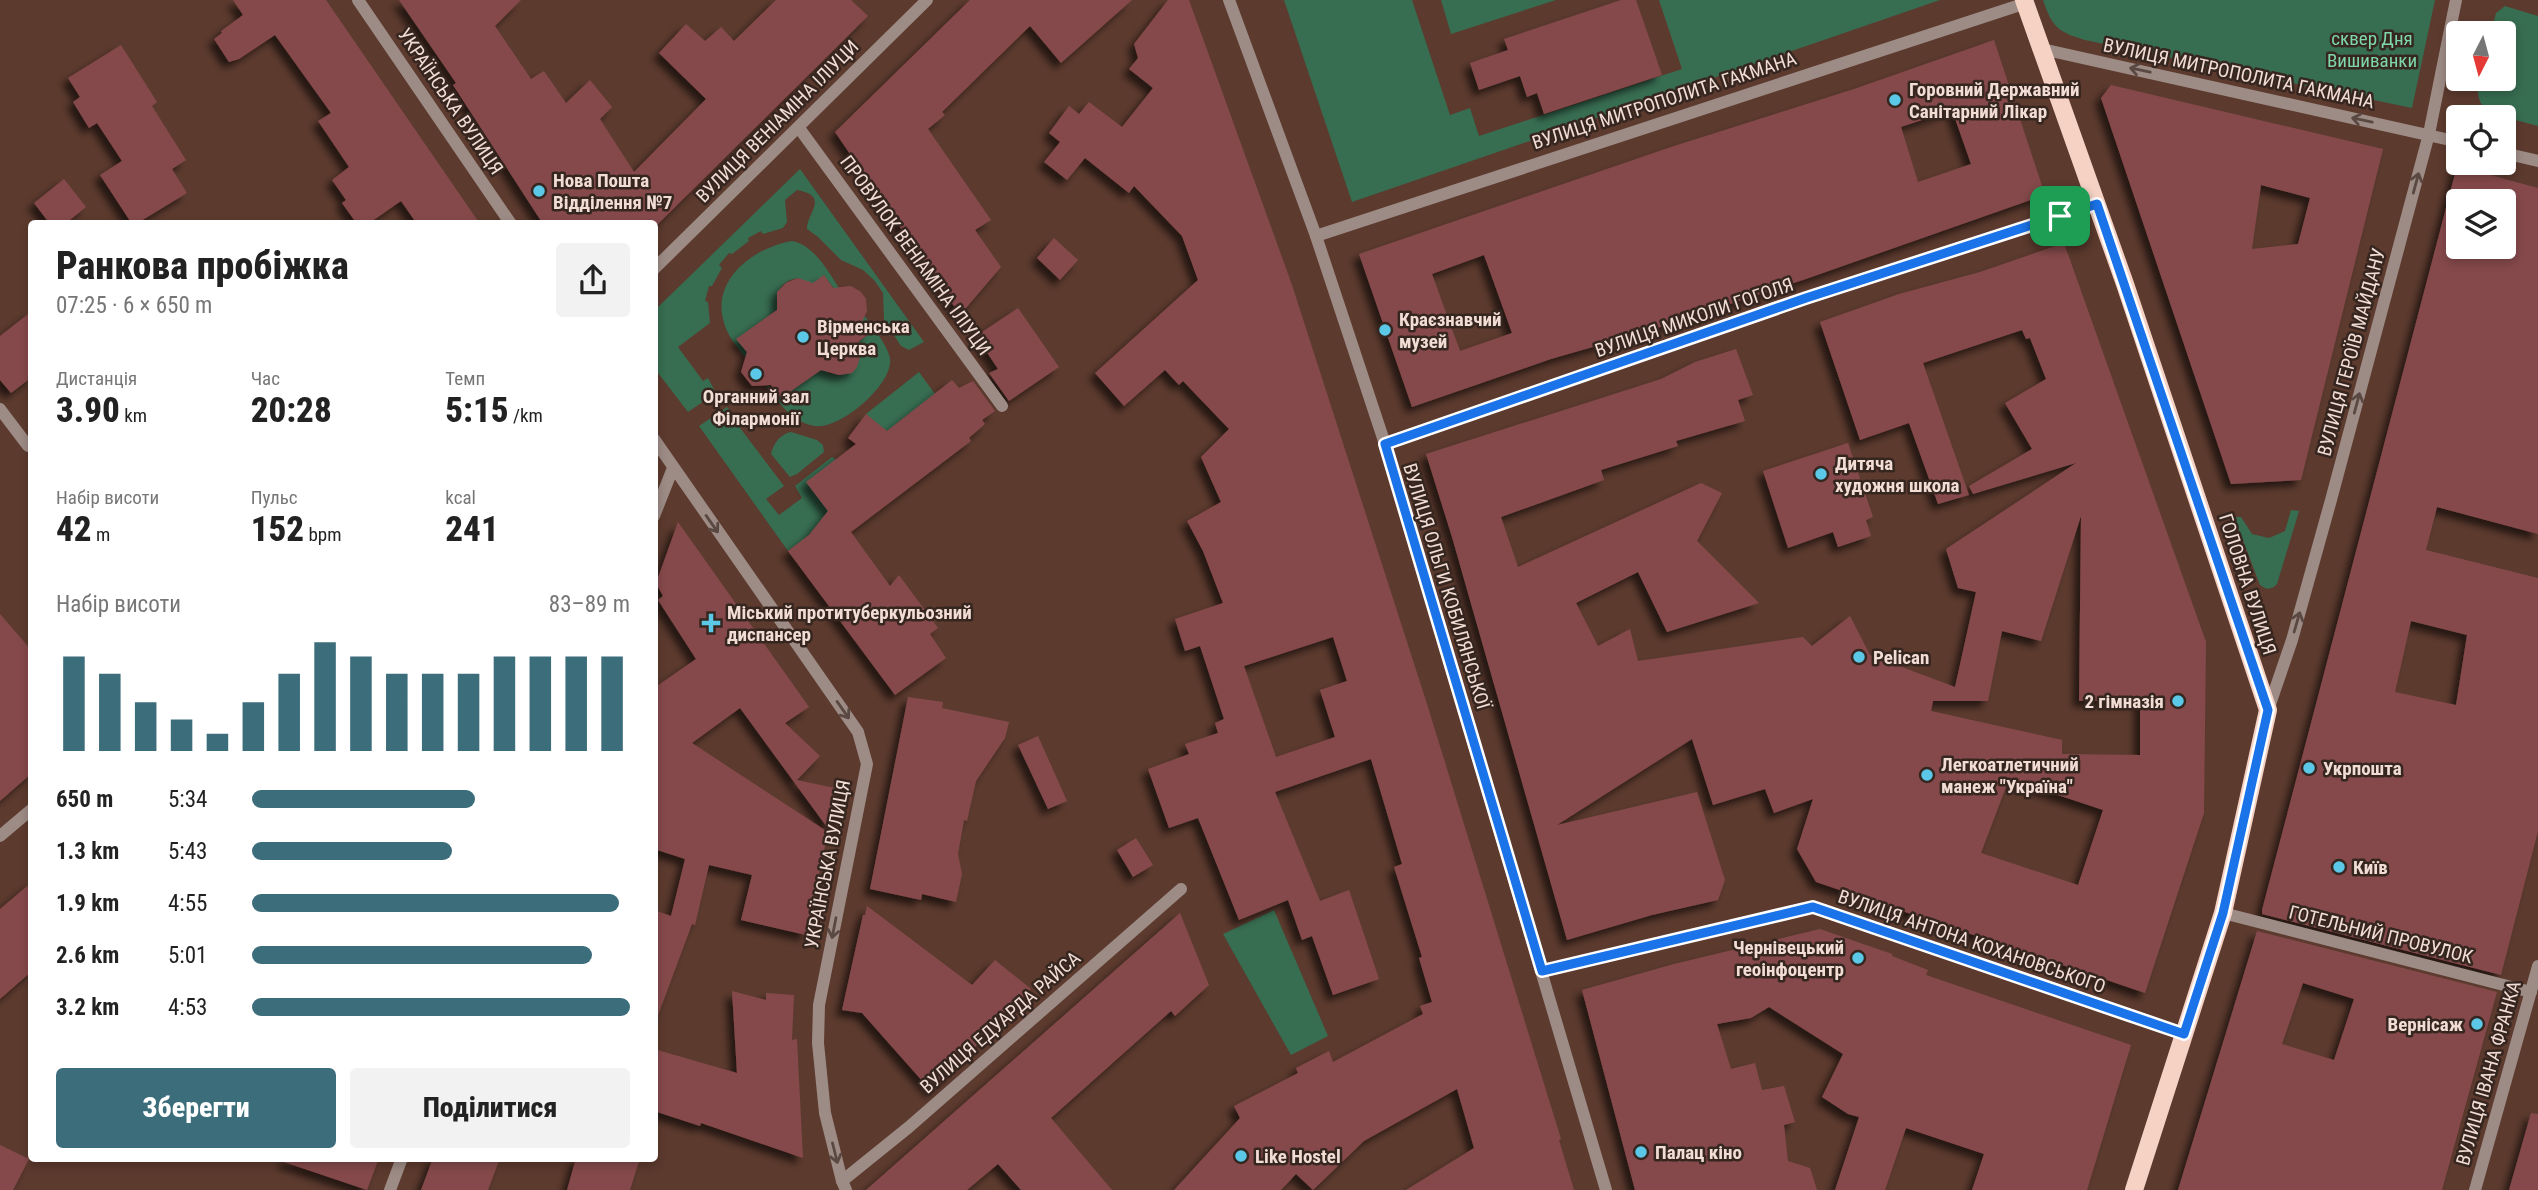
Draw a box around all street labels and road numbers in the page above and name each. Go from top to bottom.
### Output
street label: УКРАЇНСЬКА ВУЛИЦЯ [393,24,508,179]
street label: ВУЛИЦЯ МИТРОПОЛИТА ГАКМАНА [2101,33,2377,113]
street label: ВУЛИЦЯ ВЕНІАМІНА ІЛІУЦИ [691,35,863,207]
street label: ВУЛИЦЯ МИТРОПОЛИТА ГАКМАНА [1529,47,1799,154]
street label: ПРОВУЛОК ВЕНІАМІНА ІЛІУЦИ [835,151,996,360]
street label: ВУЛИЦЯ ГЕРОЇВ МАЙДАНУ [2313,246,2390,458]
street label: ВУЛИЦЯ МИКОЛИ ГОГОЛЯ [1592,273,1796,362]
street label: ВУЛИЦЯ ОЛЬГИ КОБИЛЯНСЬКОЇ [1398,461,1495,713]
street label: ГОЛОВНА ВУЛИЦЯ [2214,511,2281,658]
street label: УКРАЇНСЬКА ВУЛИЦЯ [800,778,855,950]
street label: ВУЛИЦЯ АНТОНА КОХАНОВСЬКОГО [1835,885,2109,998]
street label: ГОТЕЛЬНИЙ ПРОВУЛОК [2287,901,2476,969]
street label: ВУЛИЦЯ ЕДУАРДА РАЙСА [916,947,1085,1098]
street label: ВУЛИЦЯ ІВАНА ФРАНКА [2451,978,2526,1168]

